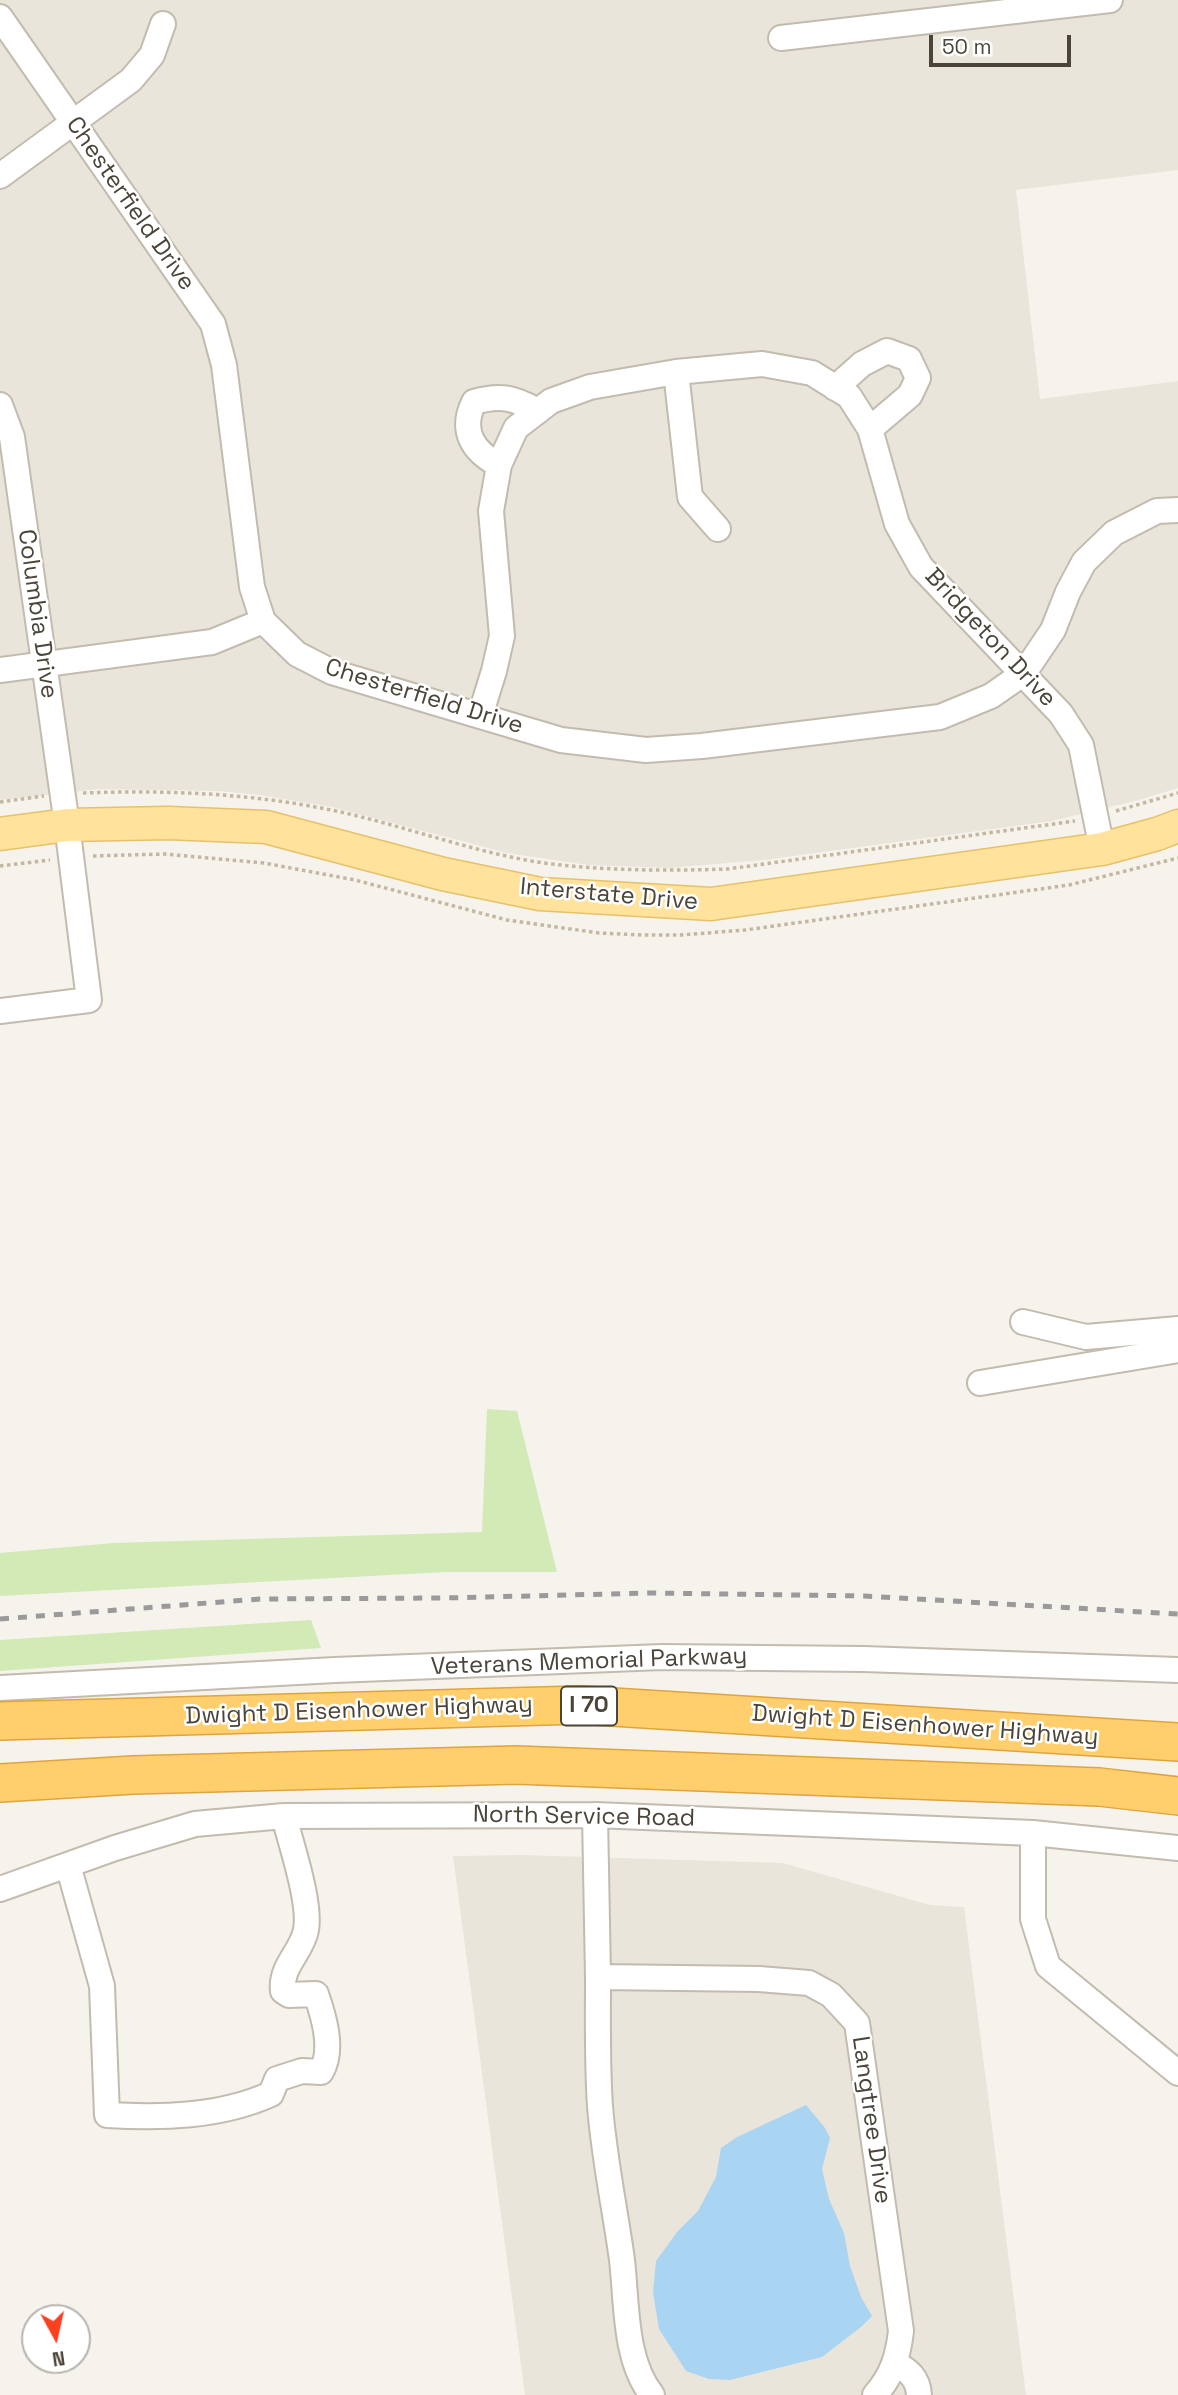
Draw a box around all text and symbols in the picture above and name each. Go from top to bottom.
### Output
scale bar [933,21,1075,65]
text: 50 m [942,33,992,60]
street label: Chesterfield Drive [59,111,201,297]
street label: Columbia Drive [11,528,63,700]
street label: Bridgeton Drive [918,563,1062,713]
street label: Chesterfield Drive [321,653,527,741]
street label: Interstate Drive [519,873,699,917]
street label: Veterans Memorial Parkway [430,1642,748,1682]
road number: I 70 [561,1686,617,1726]
street label: Dwight D Eisenhower Highway [185,1691,533,1731]
street label: Dwight D Eisenhower Highway [751,1700,1099,1752]
street label: North Service Road [473,1801,695,1833]
street label: Langtree Drive [845,2034,897,2206]
north arrow [21,2304,91,2374]
text: N [51,2345,67,2372]

